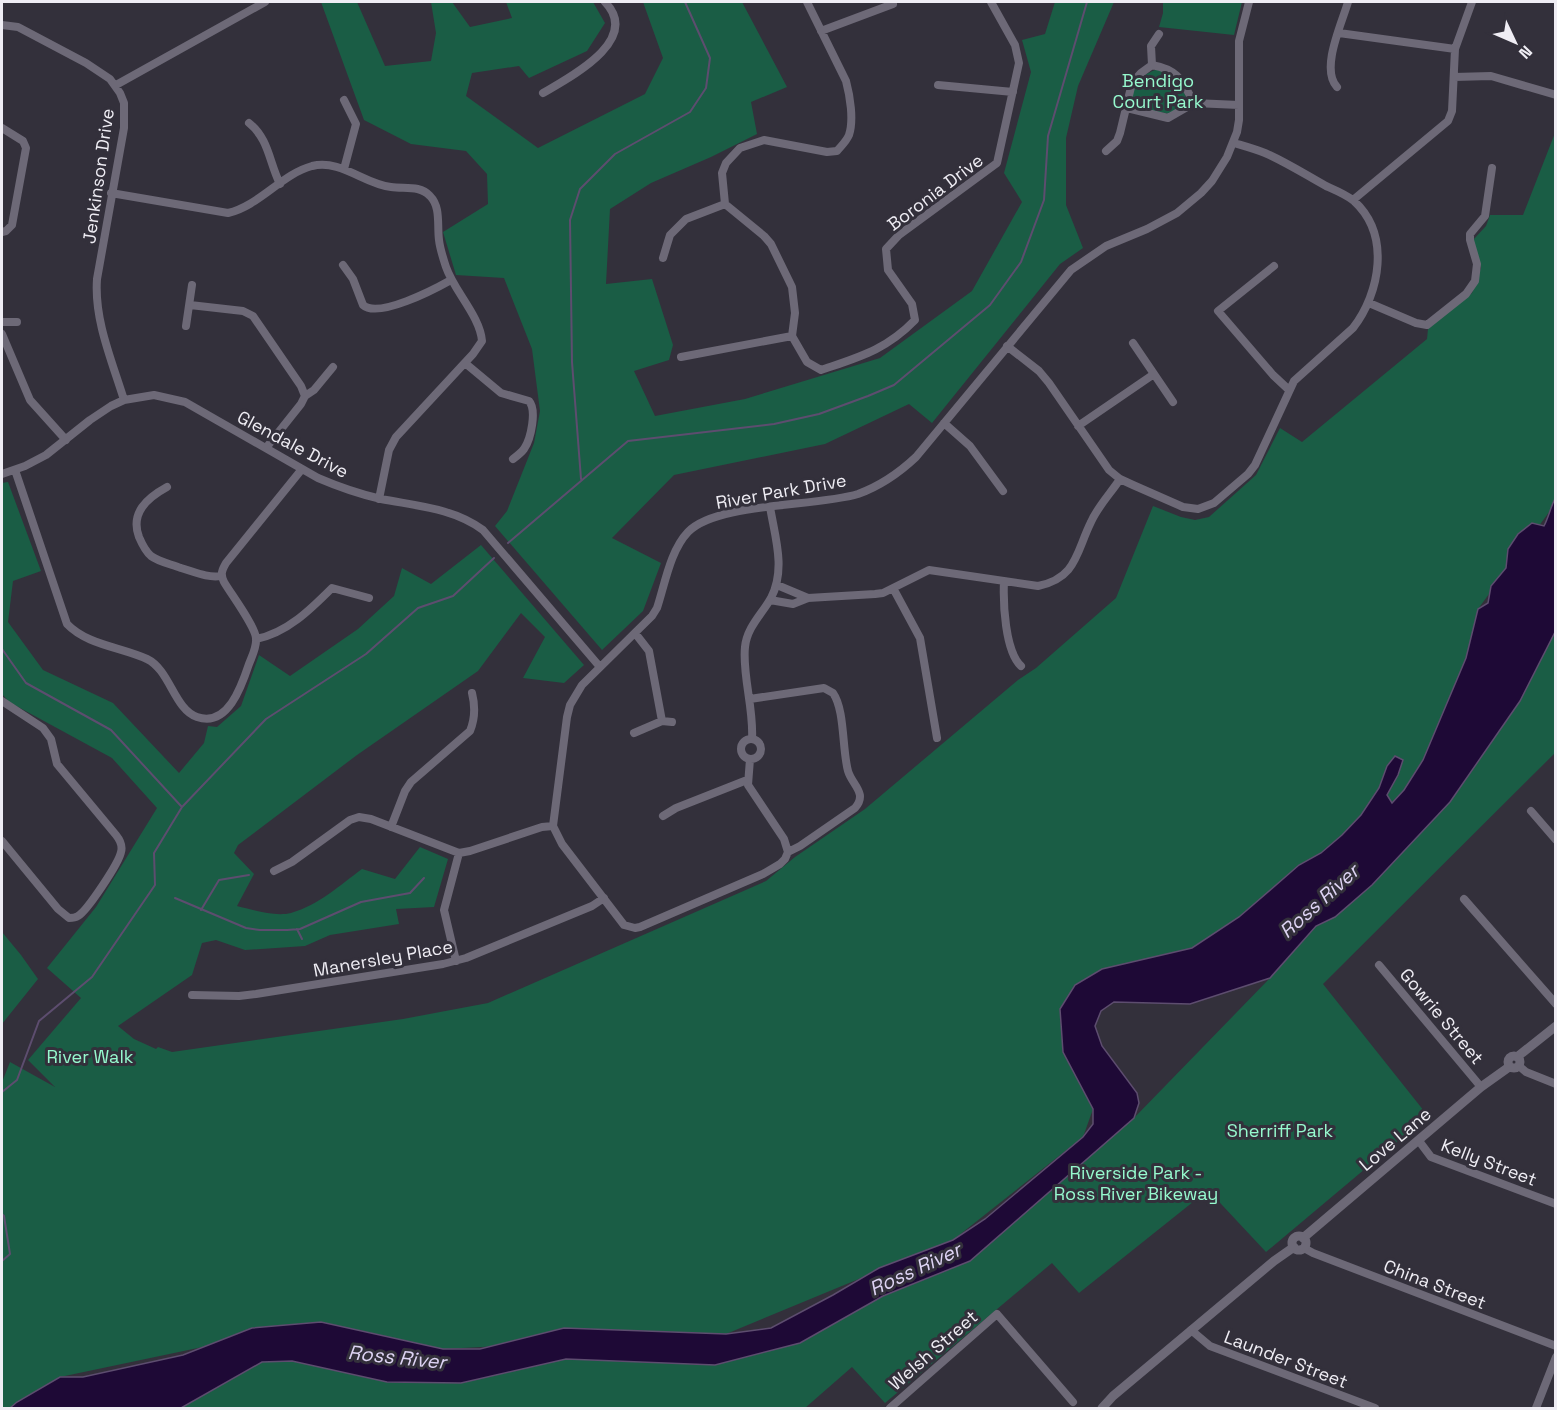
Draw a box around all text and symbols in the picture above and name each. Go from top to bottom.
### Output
north arrow [1485,12,1545,72]
text: N [1514,41,1537,63]
park label: Bendigo Court Park [1113,69,1204,113]
street label: Jenkinson Drive [77,107,119,245]
street label: Boronia Drive [882,148,988,236]
street label: Glendale Drive [233,405,353,483]
street label: River Park Drive [714,468,848,514]
water label: Ross River [1274,857,1366,944]
street label: Manersley Place [311,934,455,982]
street label: Gowrie Street [1395,963,1489,1069]
park label: River Walk [46,1045,134,1068]
street label: Love Lane [1354,1102,1436,1176]
park label: Sherriff Park [1227,1119,1334,1142]
street label: Kelly Street [1438,1133,1540,1191]
park label: Riverside Park - Ross River Bikeway [1054,1161,1218,1205]
water label: Ross River [865,1235,967,1302]
street label: China Street [1380,1254,1490,1314]
street label: Welsh Street [884,1305,982,1395]
street label: Launder Street [1221,1325,1351,1393]
water label: Ross River [347,1339,450,1375]

